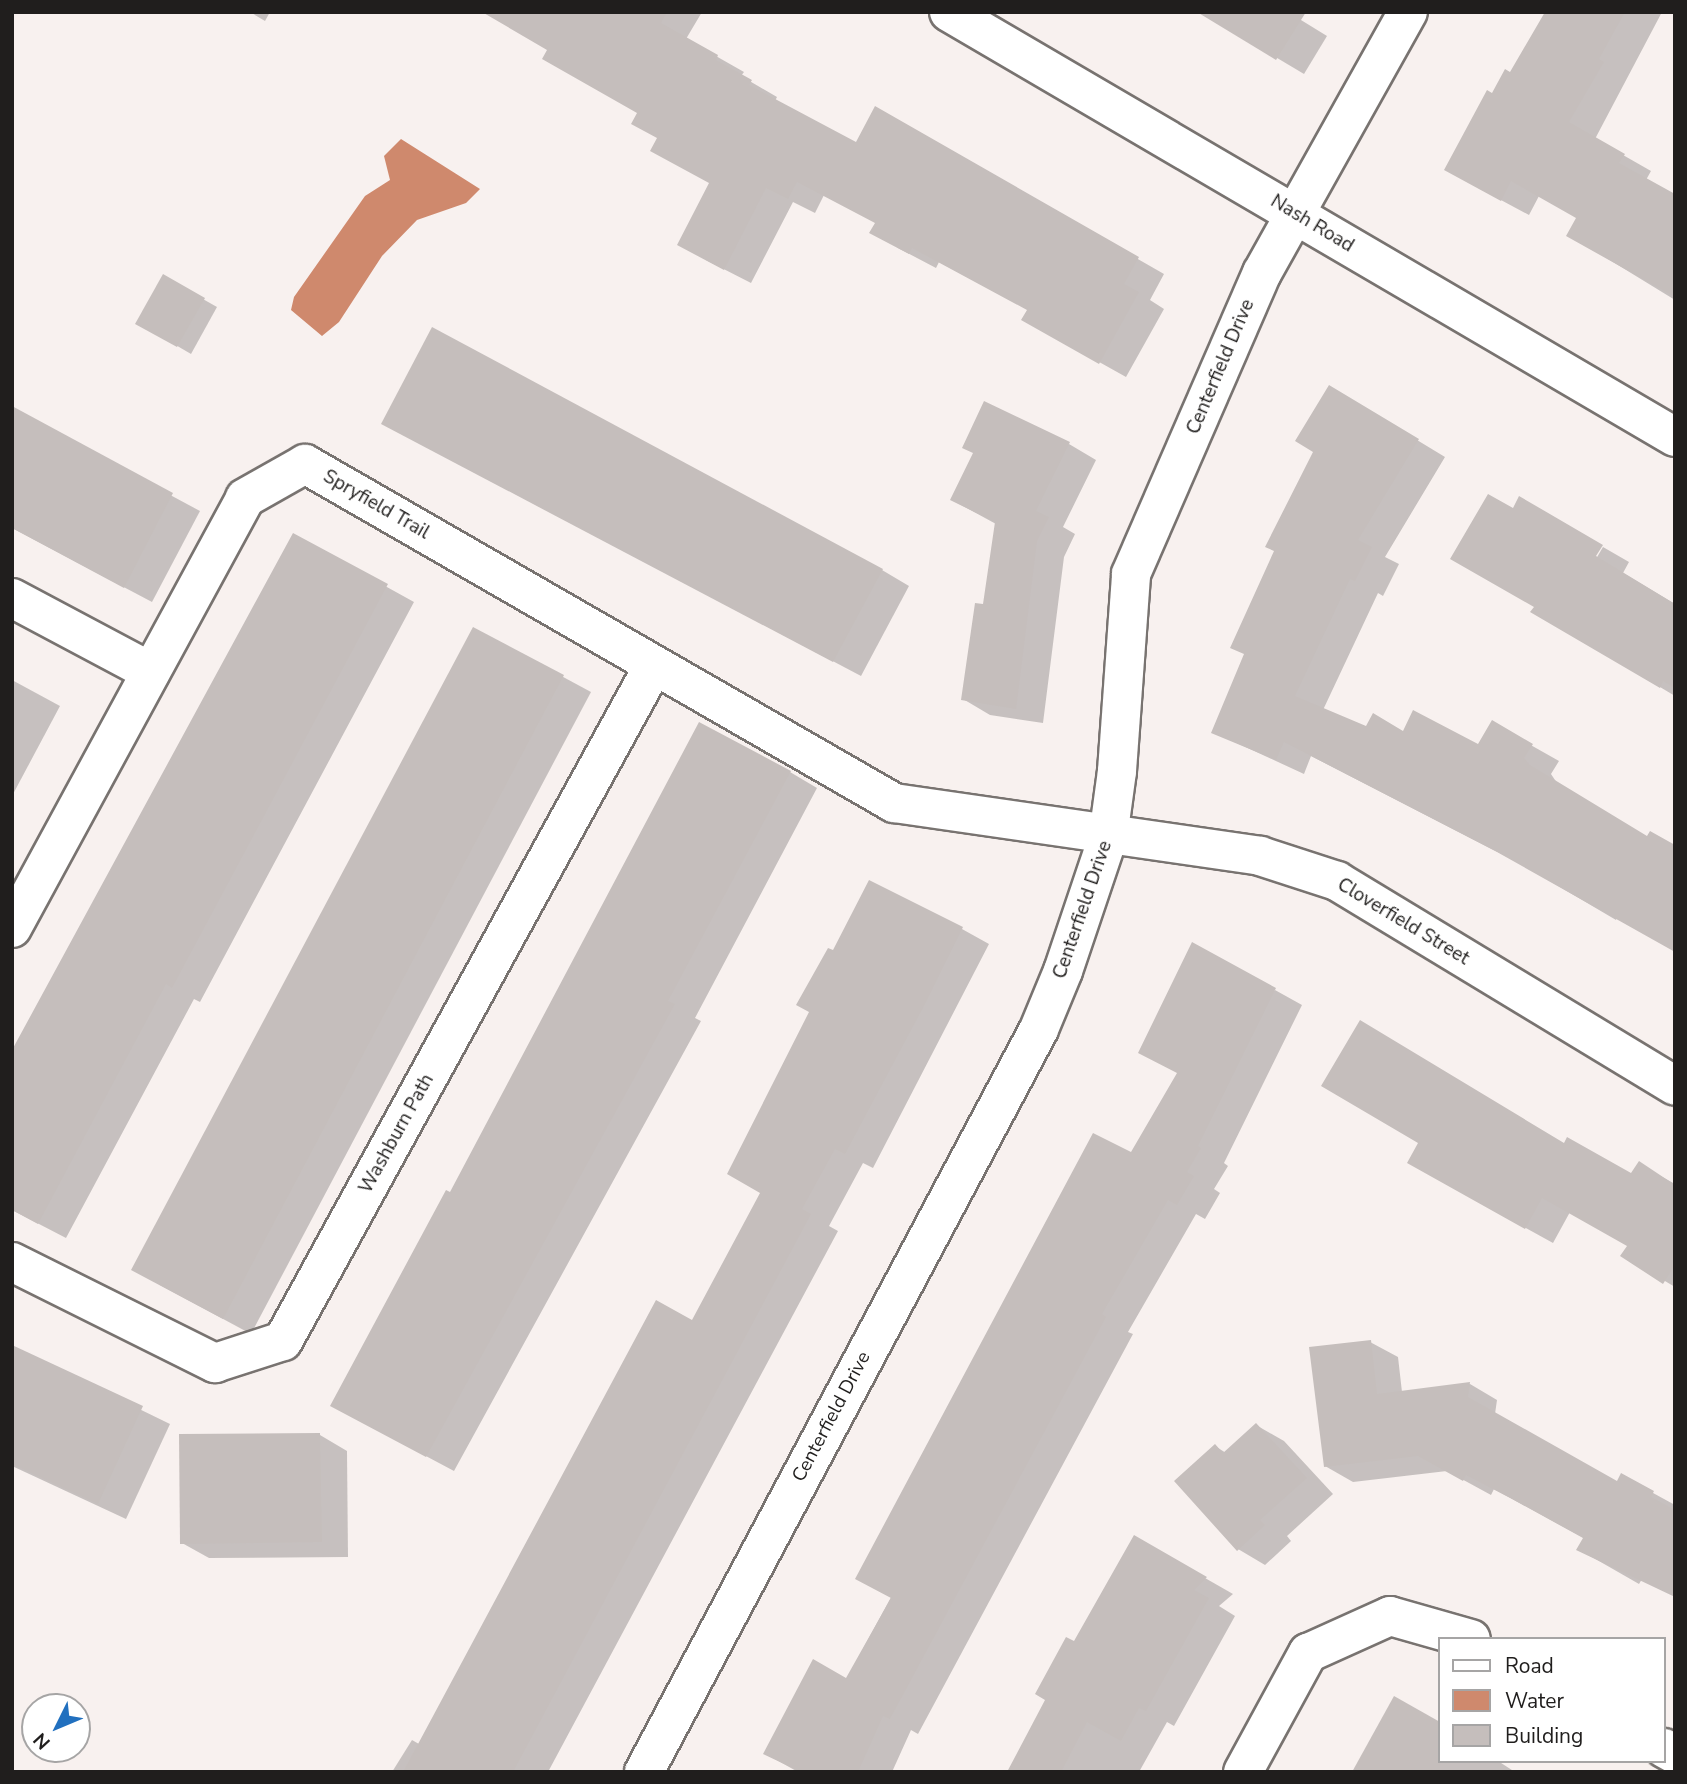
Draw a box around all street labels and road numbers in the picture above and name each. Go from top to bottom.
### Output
street label: Nash Road [1266,190,1358,258]
street label: Centerfield Drive [1182,296,1260,438]
street label: Spryfield Trail [319,465,433,545]
street label: Centerfield Drive [1049,838,1117,982]
street label: Cloverfield Street [1333,874,1473,970]
street label: Washburn Path [355,1070,439,1198]
street label: Centerfield Drive [788,1348,876,1486]

